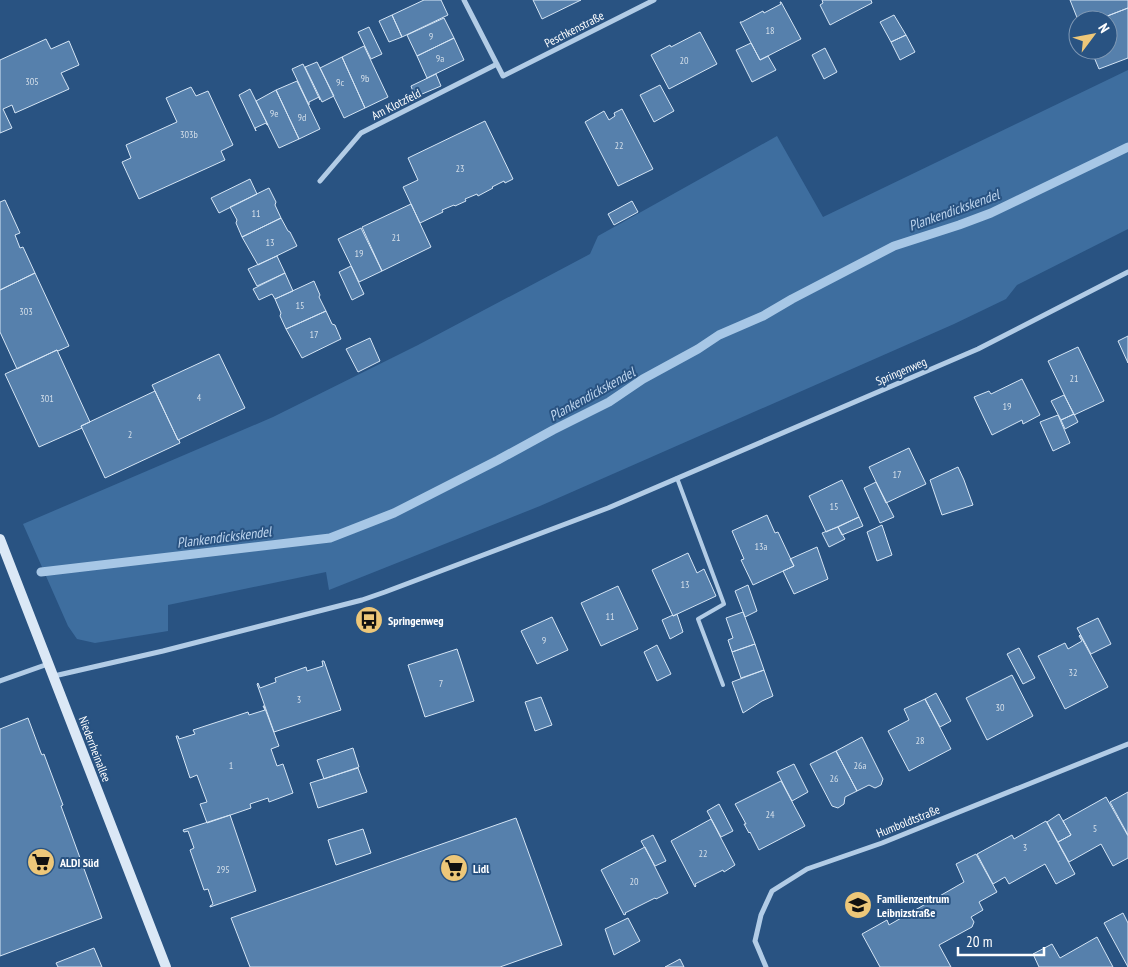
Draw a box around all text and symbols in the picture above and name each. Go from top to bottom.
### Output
street label: Peschkenstraße [542,8,606,50]
north arrow [1068,10,1118,60]
text: N [1094,20,1114,36]
house number: 18 [766,24,775,37]
house number: 9 [429,30,433,43]
house number: 9a [436,52,444,65]
house number: 20 [680,54,689,67]
house number: 9b [361,72,369,85]
house number: 305 [25,75,39,88]
house number: 9c [336,76,344,89]
street label: Am Klotzfeld [369,85,423,123]
house number: 9e [270,107,278,120]
house number: 9d [298,111,306,124]
house number: 303b [180,128,198,141]
house number: 22 [615,139,624,152]
house number: 23 [456,162,465,175]
water label: Plankendickskendel [906,185,1003,235]
house number: 11 [252,207,261,220]
house number: 21 [392,231,401,244]
house number: 13 [266,236,275,249]
house number: 19 [355,247,364,260]
house number: 15 [296,299,305,312]
house number: 303 [19,305,33,318]
house number: 17 [310,328,319,341]
street label: Springenweg [873,354,929,388]
water label: Plankendickskendel [546,362,639,425]
house number: 21 [1070,372,1079,385]
house number: 4 [197,391,202,404]
house number: 301 [40,392,54,405]
house number: 19 [1003,400,1012,413]
house number: 2 [128,428,132,441]
house number: 17 [893,468,902,481]
house number: 15 [830,500,839,513]
water label: Plankendickskendel [176,522,274,552]
house number: 13a [755,540,768,553]
house number: 13 [681,578,690,591]
bus stop icon: Springenweg [354,605,384,635]
house number: 11 [606,610,615,623]
place label: Springenweg [388,613,444,628]
house number: 9 [542,634,546,647]
house number: 32 [1069,666,1078,679]
house number: 7 [439,677,443,690]
house number: 3 [297,693,301,706]
house number: 30 [996,701,1005,714]
street label: Niederrheinallee [76,714,114,784]
house number: 28 [916,734,925,747]
house number: 1 [229,759,233,772]
house number: 26a [854,759,867,772]
house number: 26 [830,772,839,785]
street label: Humboldtstraße [874,801,942,841]
house number: 24 [766,808,775,821]
house number: 5 [1093,822,1097,835]
house number: 3 [1023,841,1027,854]
supermarket icon: ALDI Süd [26,847,56,877]
house number: 22 [699,847,708,860]
supermarket icon: Lidl [439,853,469,883]
place label: ALDI Süd [59,855,99,870]
place label: Lidl [473,861,489,876]
house number: 295 [216,863,230,876]
house number: 20 [630,875,639,888]
school or university icon: Familienzentrum Leibnizstraße [843,890,873,920]
place label: Familienzentrum Leibnizstraße [877,891,949,920]
scale bar [958,924,1044,956]
text: 20 m [966,932,992,951]

